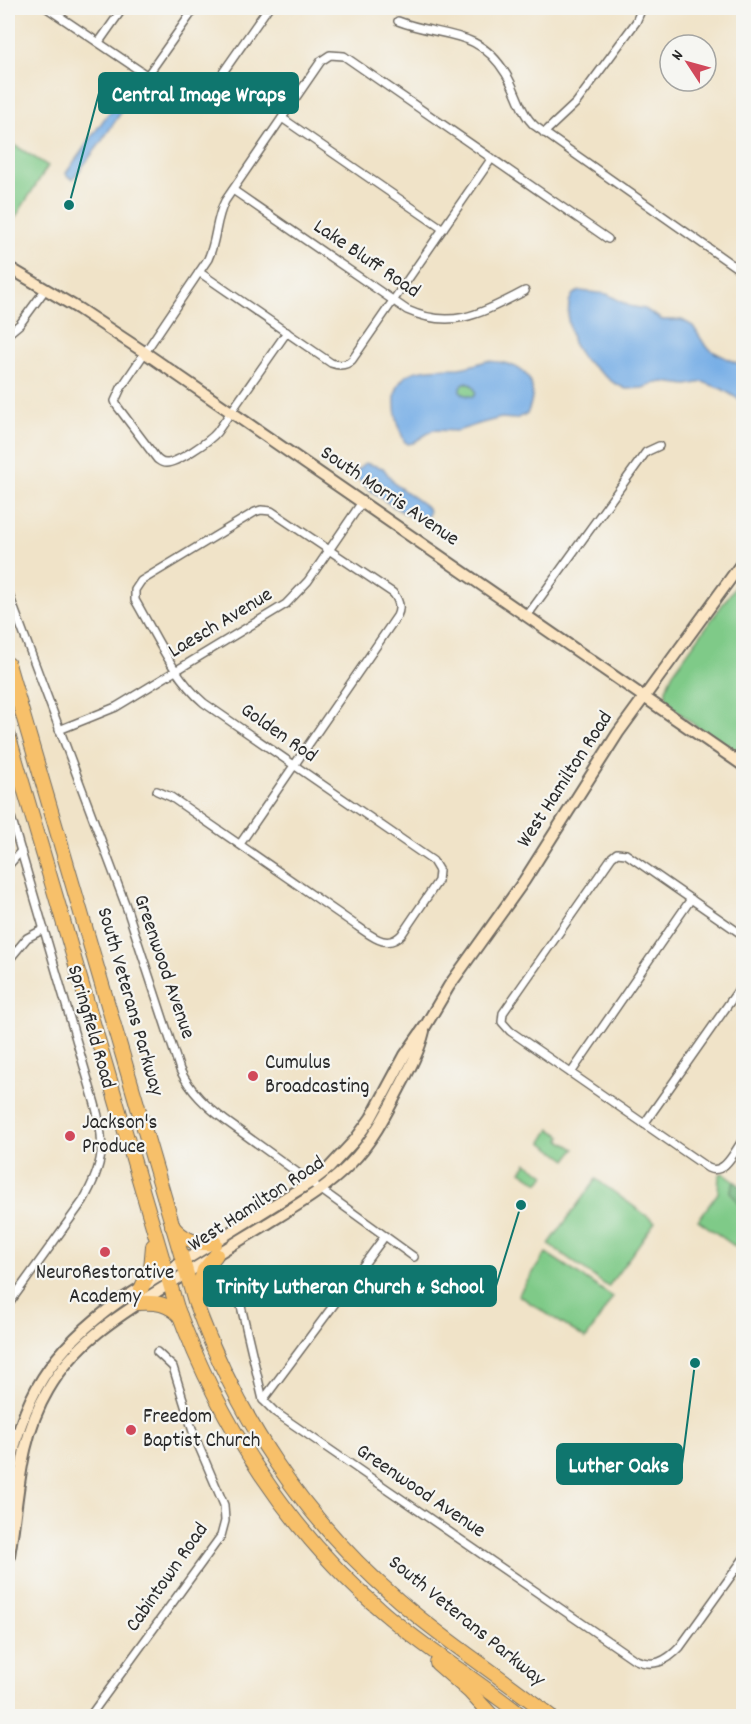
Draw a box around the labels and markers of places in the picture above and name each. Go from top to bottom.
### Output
callout: Central Image Wraps [99,73,298,113]
place label: Cumulus Broadcasting [265,1049,369,1103]
marker: Cumulus Broadcasting [246,1069,260,1083]
place label: Jackson's Produce [82,1109,157,1163]
marker: Jackson's Produce [63,1129,77,1143]
marker: NeuroRestorative Academy [98,1245,112,1259]
place label: NeuroRestorative Academy [36,1259,174,1313]
callout: Trinity Lutheran Church & School [204,1266,496,1306]
place label: Freedom Baptist Church [143,1403,260,1457]
marker: Freedom Baptist Church [124,1423,138,1437]
callout: Luther Oaks [557,1444,682,1484]

